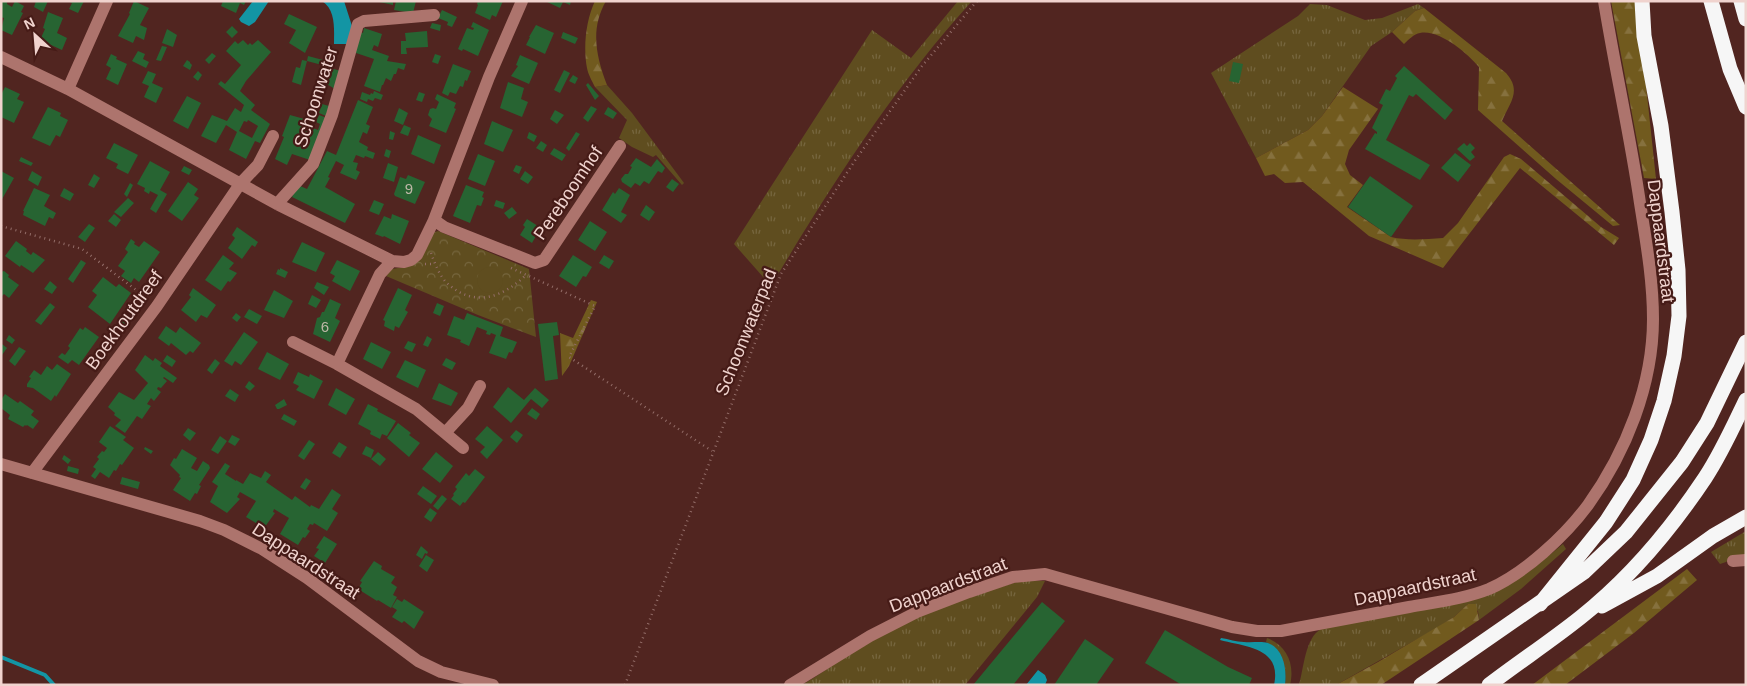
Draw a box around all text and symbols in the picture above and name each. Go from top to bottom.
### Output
north arrow [10,10,60,60]
text: N [21,14,37,33]
street label: Schoonwater [290,44,342,150]
street label: Pereboomhof [529,142,607,243]
street label: Dappaardstraat [1644,178,1678,304]
house number: 9 [405,180,413,197]
street label: Boekhoutdreef [81,266,167,373]
street label: Schoonwaterpad [711,266,781,398]
house number: 6 [321,318,329,335]
street label: Dappaardstraat [249,519,363,603]
street label: Dappaardstraat [886,553,1010,617]
street label: Dappaardstraat [1352,564,1478,610]

